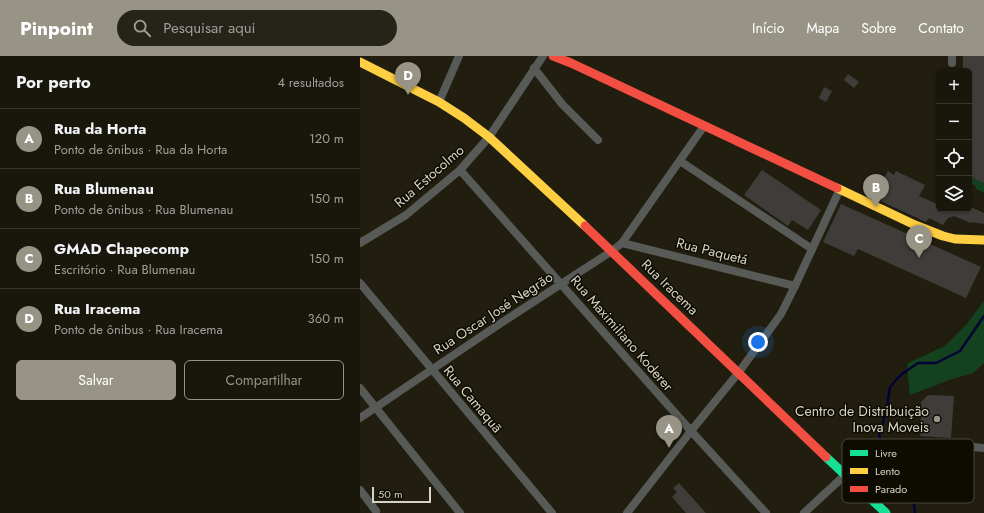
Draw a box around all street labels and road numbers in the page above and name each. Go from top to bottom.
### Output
street label: Rua Estocolmo [390,140,469,212]
street label: Rua Paquetá [674,232,750,270]
street label: Rua Iracema [637,255,703,319]
street label: Rua Oscar José Negrão [429,267,557,359]
street label: Rua Maximiliano Koderer [566,271,678,396]
street label: Rua Camaquã [439,361,507,437]

